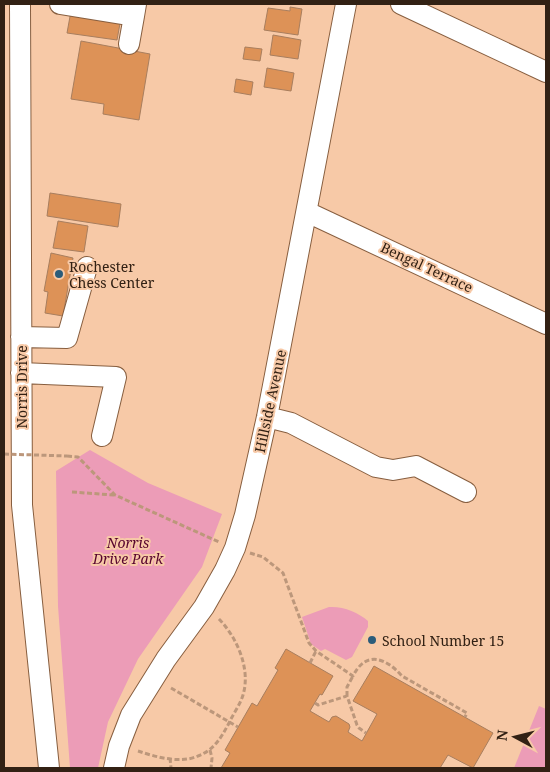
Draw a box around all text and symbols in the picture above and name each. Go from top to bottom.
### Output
street label: Bengal Terrace [378,237,476,297]
place label: Rochester Chess Center [69,257,155,292]
marker: Rochester Chess Center [53,268,65,280]
street label: Norris Drive [12,345,31,429]
street label: Hillside Avenue [250,348,290,454]
park label: Norris Drive Park [92,533,164,568]
place label: School Number 15 [382,631,504,650]
marker: School Number 15 [366,634,378,646]
north arrow [490,712,540,762]
text: N [491,729,512,742]

